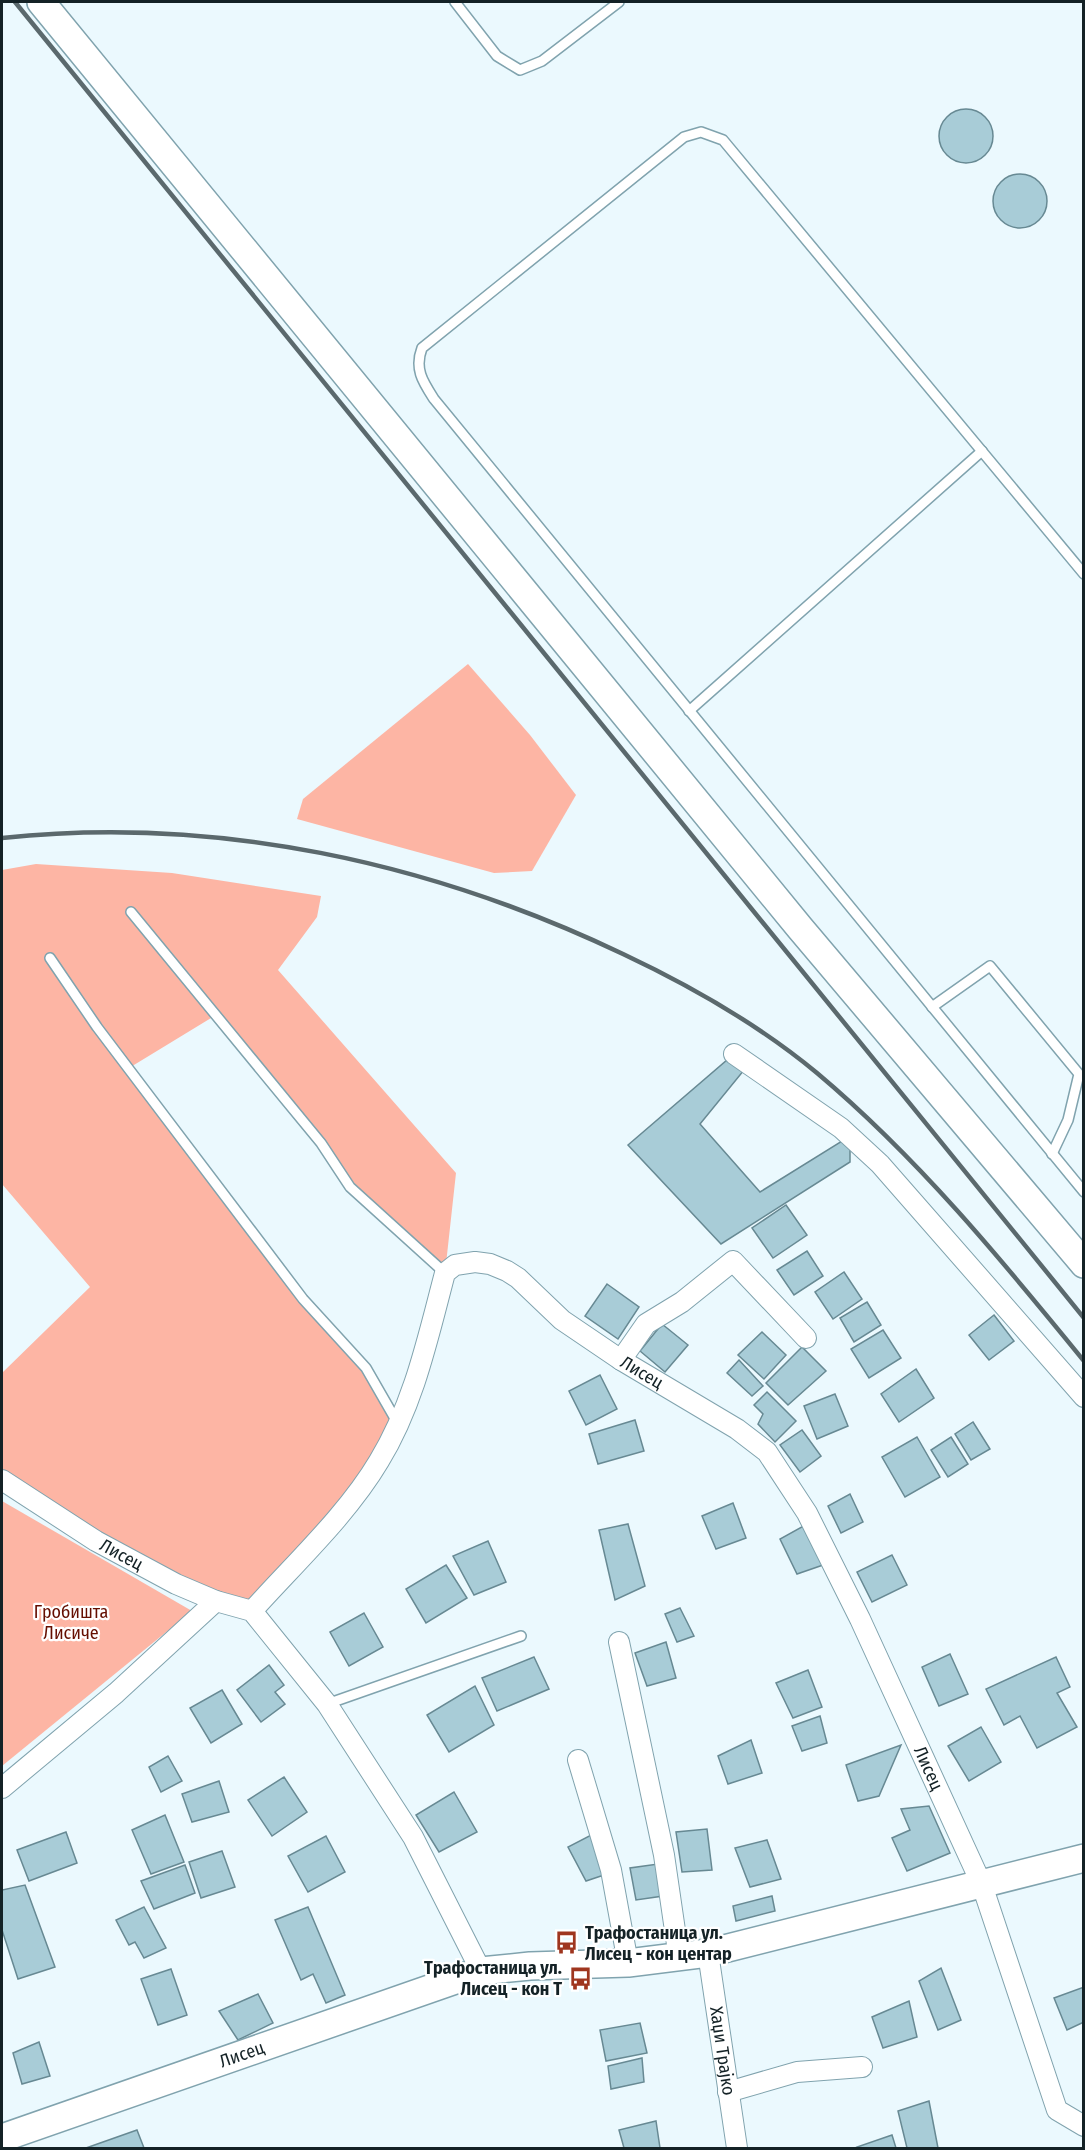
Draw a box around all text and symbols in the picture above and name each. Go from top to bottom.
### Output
street label: Лисец [617,1351,668,1394]
street label: Лисец [96,1534,147,1576]
park label: Гробишта Лисиче [34,1601,109,1644]
street label: Лисец [909,1743,948,1794]
place label: Трафостаница ул. Лисец - кон центар [585,1922,732,1965]
bus stop icon: Трафостаница ул. Лисец - кон центар [554,1930,580,1956]
place label: Трафостаница ул. Лисец - кон Т [424,1957,562,2000]
bus stop icon: Трафостаница ул. Лисец - кон Т [567,1965,593,1991]
street label: Хаџи Трајко [705,2005,740,2097]
street label: Лисец [216,2036,268,2072]

